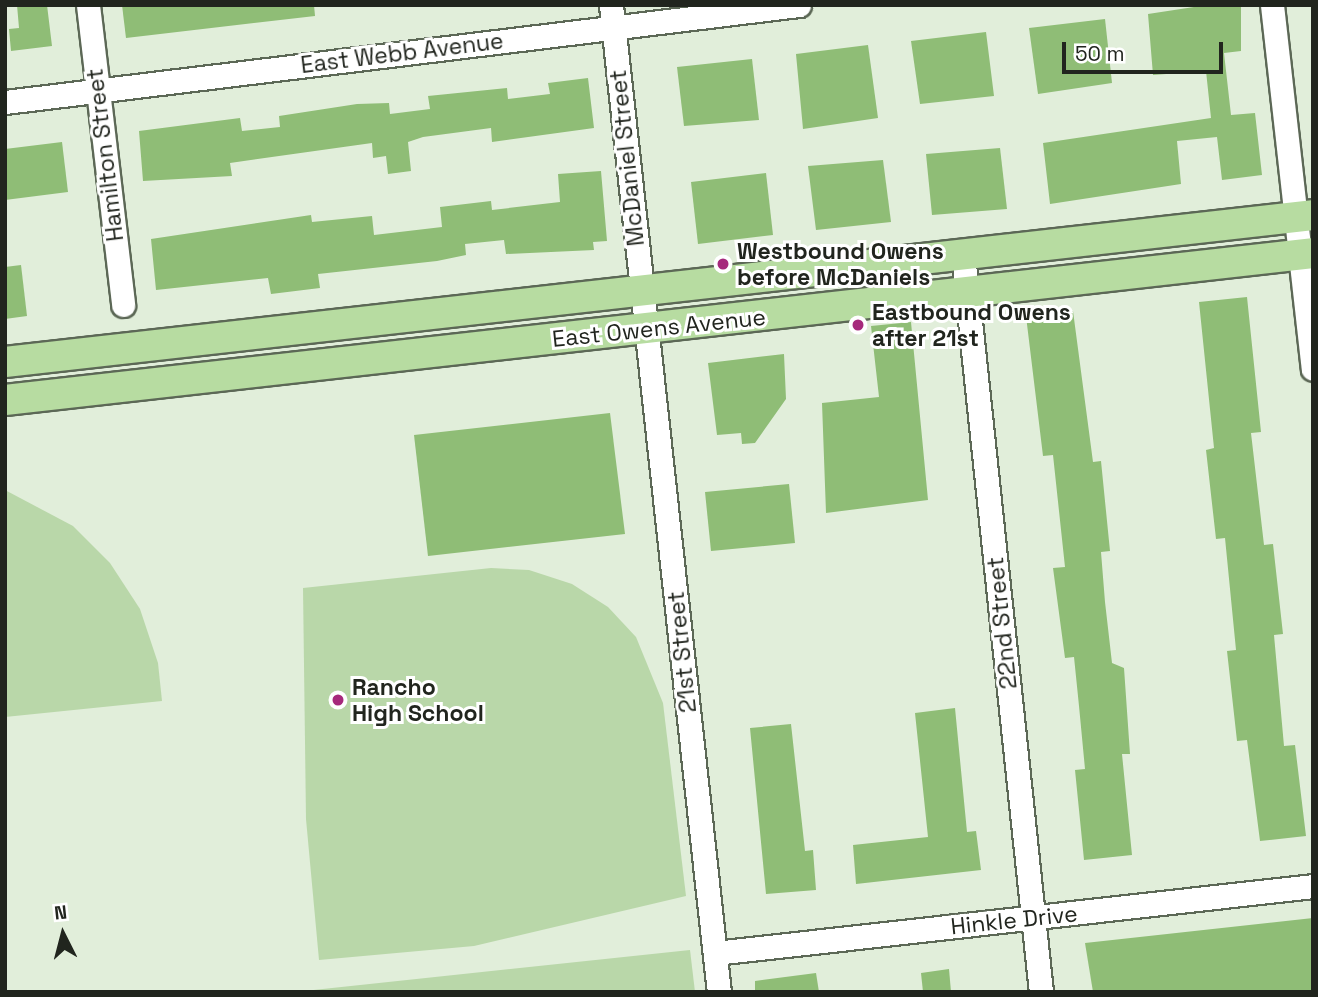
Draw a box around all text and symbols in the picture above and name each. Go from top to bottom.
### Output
street label: East Webb Avenue [299,27,505,79]
scale bar [1066,28,1227,72]
text: 50 m [1075,40,1125,67]
street label: Hamilton Street [81,67,129,243]
street label: McDaniel Street [604,68,650,248]
place label: Westbound Owens before McDaniels [737,237,944,291]
marker: Westbound Owens before McDaniels [715,256,731,272]
place label: Eastbound Owens after 21st [872,298,1071,352]
street label: East Owens Avenue [551,303,767,353]
marker: Eastbound Owens after 21st [850,317,866,333]
street label: 22nd Street [981,555,1023,691]
street label: 21st Street [662,590,702,714]
place label: Rancho High School [352,673,484,727]
marker: Rancho High School [330,692,346,708]
north arrow [28,899,98,969]
text: N [53,900,68,926]
street label: Hinkle Drive [949,900,1079,940]

